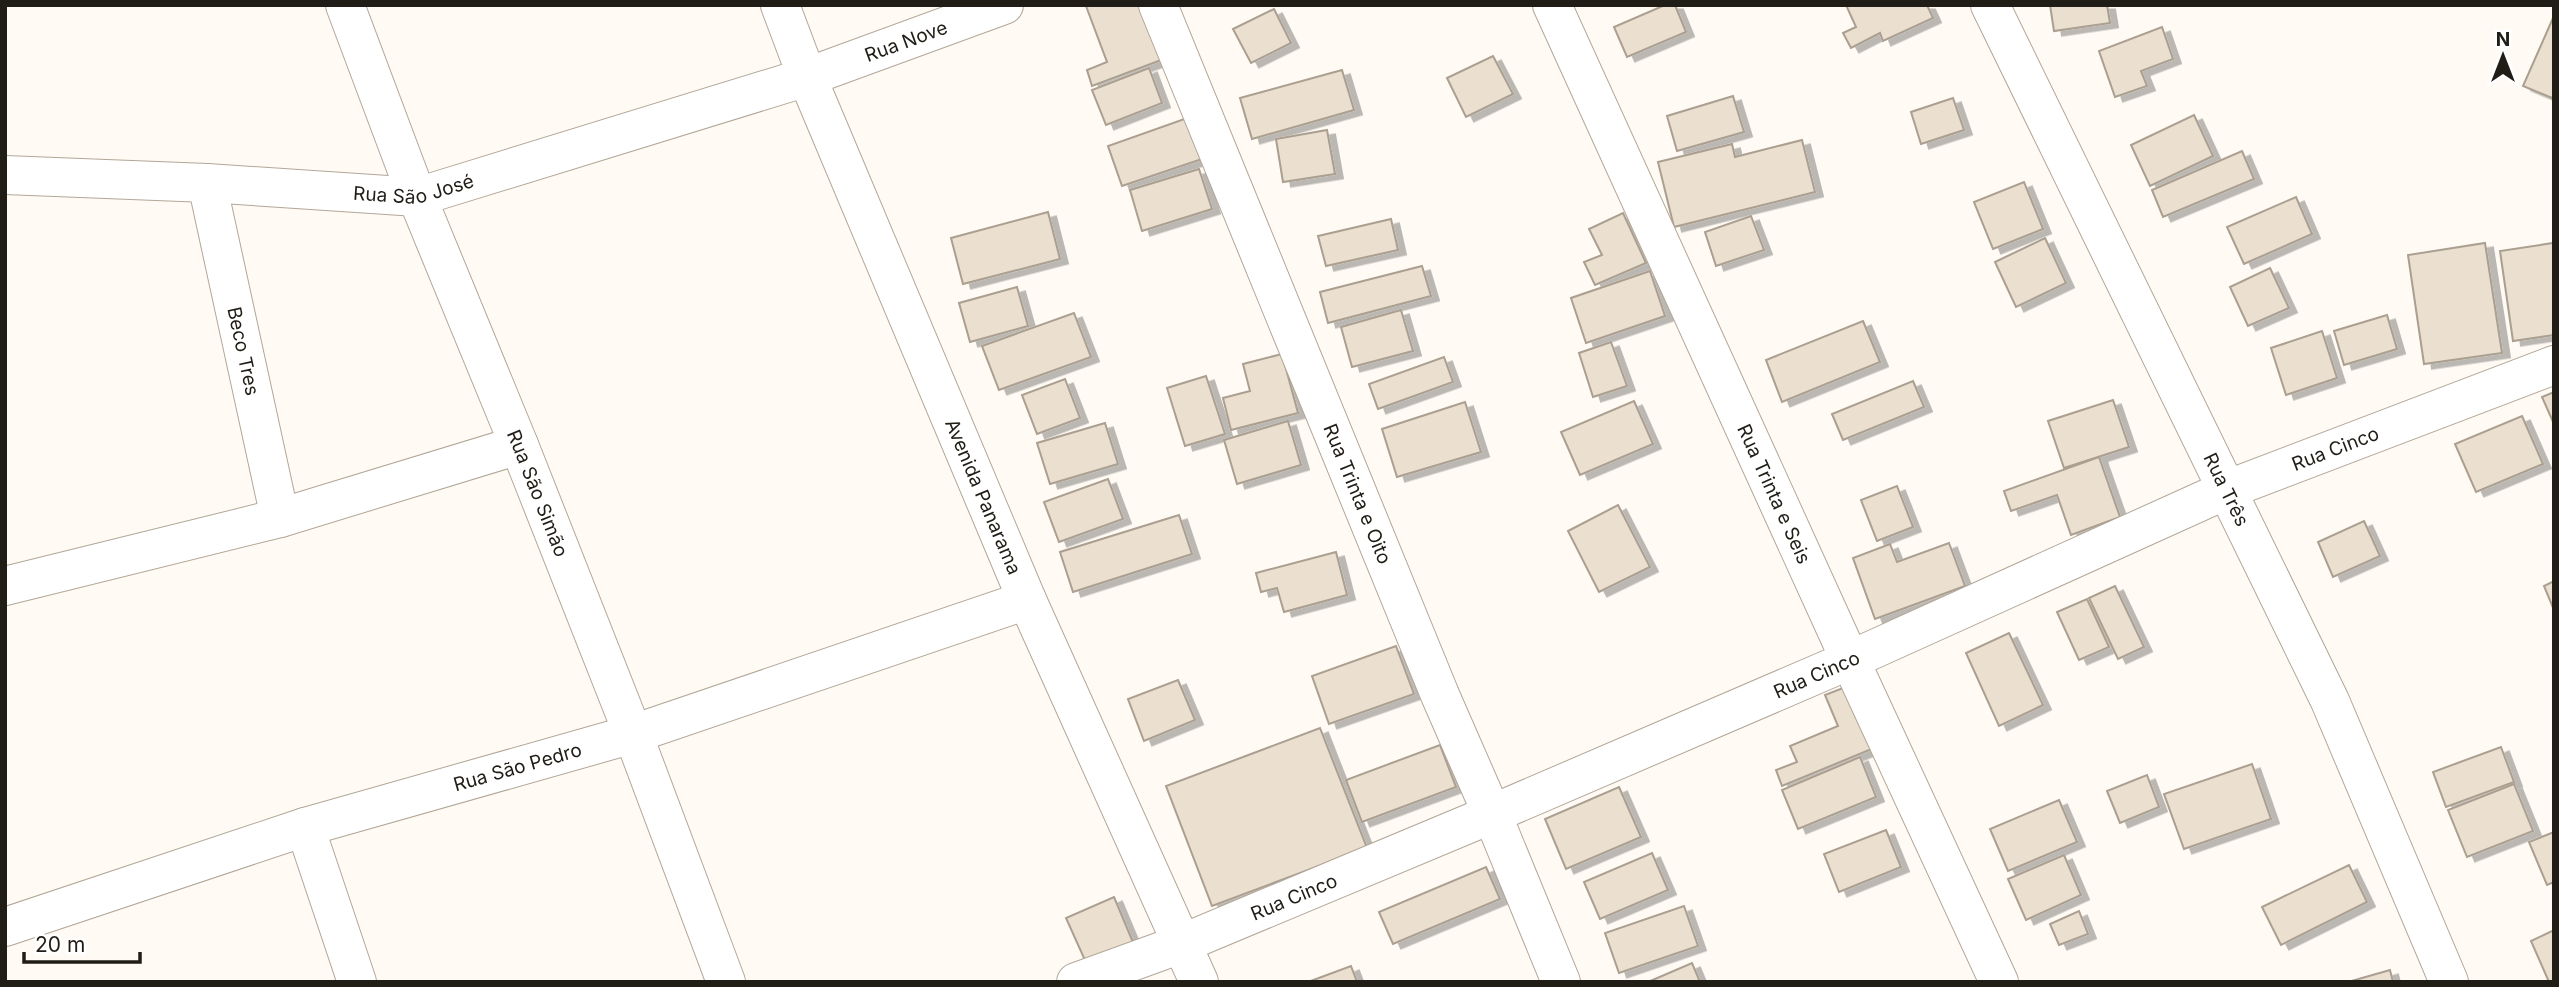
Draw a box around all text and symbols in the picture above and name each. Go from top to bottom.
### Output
street label: Rua Nove [862,16,951,67]
north arrow [2468,21,2538,91]
text: N [2496,28,2510,51]
street label: Rua São José [352,169,477,209]
street label: Beco Tres [222,305,264,398]
street label: Avenida Panarama [940,415,1026,578]
street label: Rua Trinta e Oito [1318,420,1396,567]
street label: Rua Trinta e Seis [1732,421,1816,567]
street label: Rua Cinco [2289,422,2382,476]
street label: Rua São Simão [502,426,573,560]
street label: Rua Três [2199,449,2254,530]
street label: Rua Cinco [1770,646,1863,704]
street label: Rua São Pedro [451,738,584,796]
street label: Rua Cinco [1247,869,1341,926]
scale bar [24,920,140,964]
text: 20 m [35,932,85,957]

